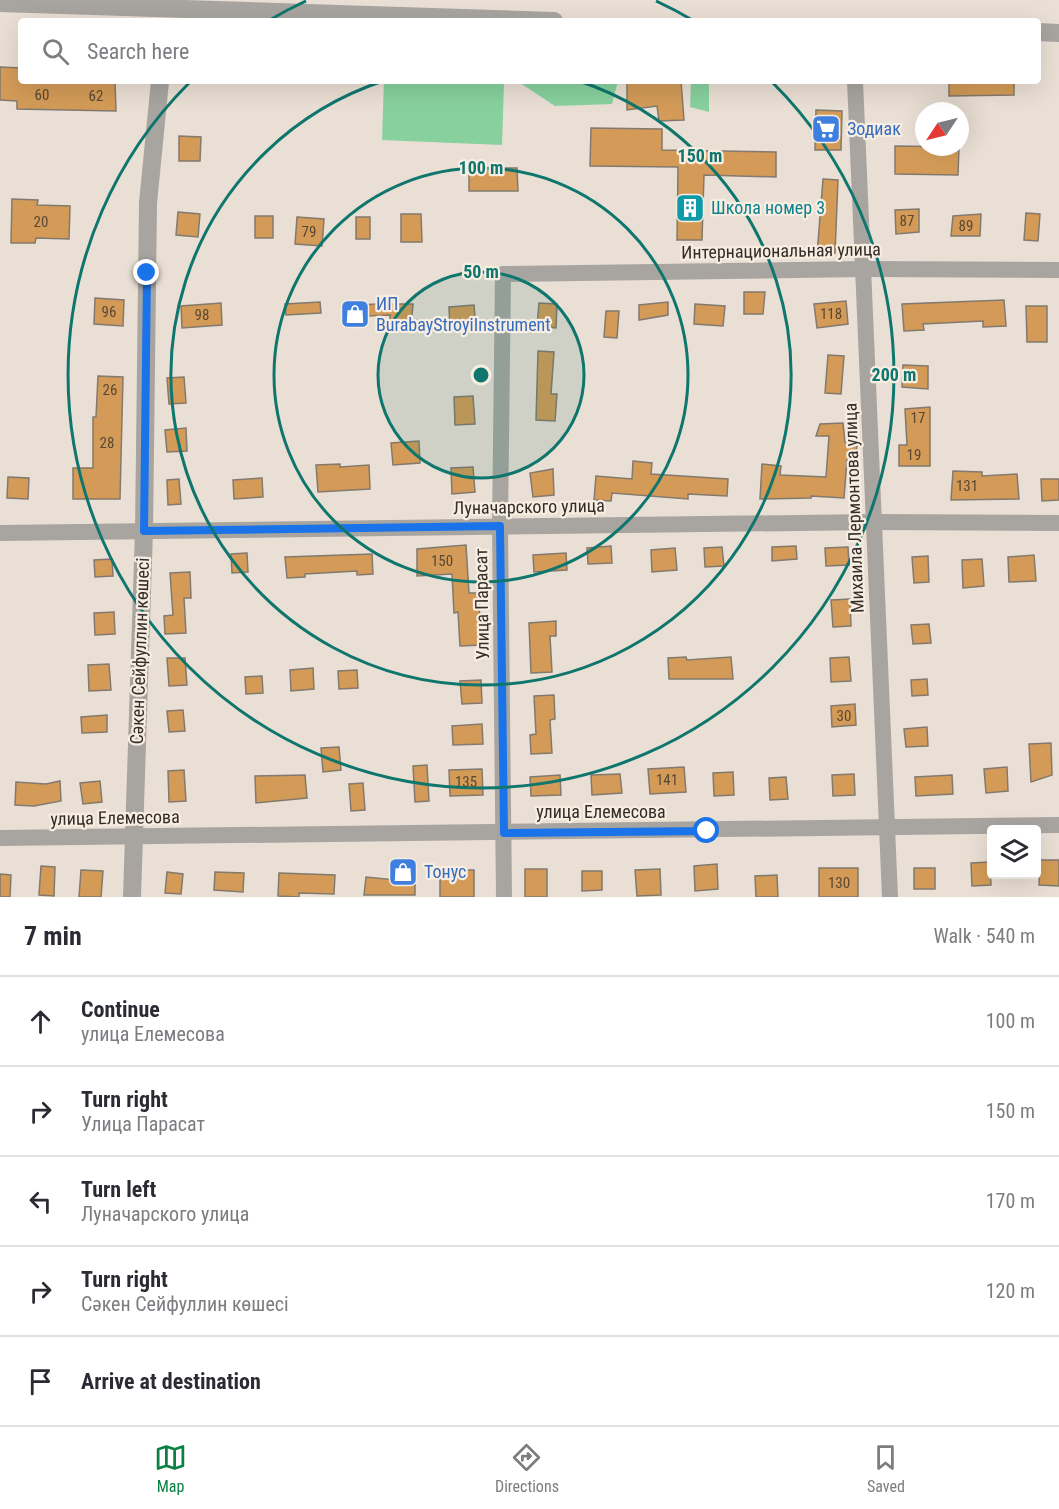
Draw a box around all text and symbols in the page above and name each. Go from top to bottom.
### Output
search box [18,18,1041,84]
icon: search [39,35,72,68]
text: Search here [87,39,189,64]
house number: 60 [35,86,49,104]
house number: 62 [89,87,103,105]
north arrow [915,102,969,156]
supermarket icon: Зодиак [810,113,842,145]
place label: Зодиак [847,118,901,139]
text: 150 m [678,145,722,166]
text: 100 m [459,157,503,178]
building icon: Школа номер 3 [674,192,706,224]
place label: Школа номер 3 [711,197,825,218]
house number: 87 [900,212,914,230]
house number: 20 [34,213,48,231]
house number: 89 [959,217,973,235]
house number: 79 [302,223,316,241]
street label: Интернациональная улица [681,238,881,263]
route end [133,259,159,285]
text: 50 m [463,261,499,282]
place label: ИП BurabayStroyiInstrument [376,293,551,335]
shop icon: ИП BurabayStroyiInstrument [339,298,371,330]
house number: 96 [102,303,116,321]
house number: 118 [820,305,842,323]
house number: 98 [195,306,209,324]
text: 200 m [872,364,916,385]
centre of rings [471,365,491,385]
house number: 26 [103,381,117,399]
street label: Михаила Лермонтова улица [839,403,868,613]
house number: 17 [911,409,925,427]
house number: 28 [100,434,114,452]
house number: 19 [907,446,921,464]
house number: 131 [956,477,978,495]
street label: Луначарского улица [453,495,605,518]
street label: Улица Парасат [470,548,493,660]
house number: 150 [431,552,453,570]
street label: Сәкен Сейфуллин көшесі [126,557,153,745]
house number: 30 [837,707,851,725]
house number: 141 [656,771,678,789]
house number: 135 [455,773,477,791]
street label: улица Елемесова [536,801,666,822]
street label: улица Елемесова [50,806,180,829]
route start [693,817,719,843]
map controls [987,825,1041,879]
button: layers [987,825,1041,879]
shop icon: Тонус [387,856,419,888]
place label: Тонус [424,861,466,882]
house number: 130 [828,874,850,892]
text: 7 min [24,921,82,951]
text: Walk · 540 m [934,924,1035,948]
text: Continue [81,997,160,1022]
icon: ahead [24,1005,57,1038]
text: 100 m [986,1009,1035,1033]
text: улица Елемесова [81,1022,225,1046]
text: Turn right [81,1087,168,1112]
icon: right [24,1095,57,1128]
text: 150 m [986,1099,1035,1123]
text: Улица Парасат [81,1112,205,1136]
text: Turn left [81,1177,156,1202]
icon: left [24,1185,57,1218]
text: 170 m [986,1189,1035,1213]
text: Луначарского улица [81,1202,249,1226]
text: Turn right [81,1267,168,1292]
icon: right [24,1275,57,1308]
text: 120 m [986,1279,1035,1303]
text: Сәкен Сейфуллин көшесі [81,1292,289,1316]
icon: arrive [24,1365,57,1398]
text: Arrive at destination [81,1369,261,1394]
tab: Map [154,1441,187,1496]
tab: Directions [495,1441,559,1496]
tab: Saved [867,1441,905,1496]

